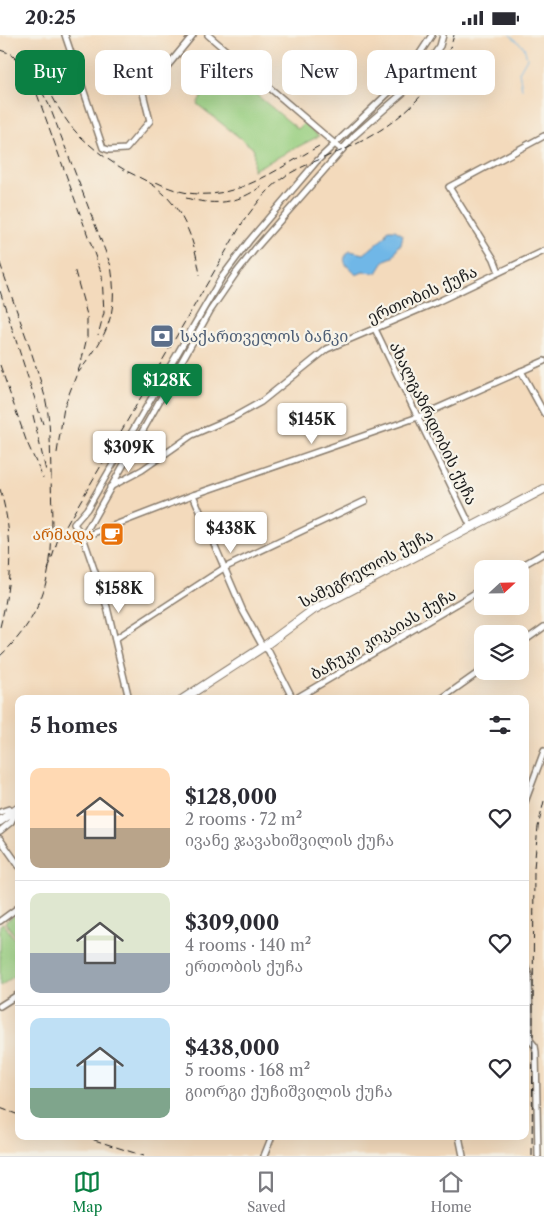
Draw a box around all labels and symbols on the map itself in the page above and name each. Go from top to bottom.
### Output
street label: ერთობის ქუჩა [364,261,480,327]
bank icon: საქართველოს ბანკი [149,323,175,349]
place label: საქართველოს ბანკი [180,326,348,346]
street label: ახალგაზრდობის ქუჩა [386,338,482,508]
pin: $128K [132,363,202,406]
pin: $145K [277,403,347,445]
pin: $309K [94,431,164,473]
pin: $438K [196,511,266,554]
cafe icon: არმადა [99,521,125,547]
place label: არმადა [32,524,94,544]
street label: სამეგრელოს ქუჩა [296,524,436,612]
north arrow [474,560,529,615]
pin: $158K [84,571,154,614]
street label: ბაჩუკი კოკაიას ქუჩა [307,584,459,684]

